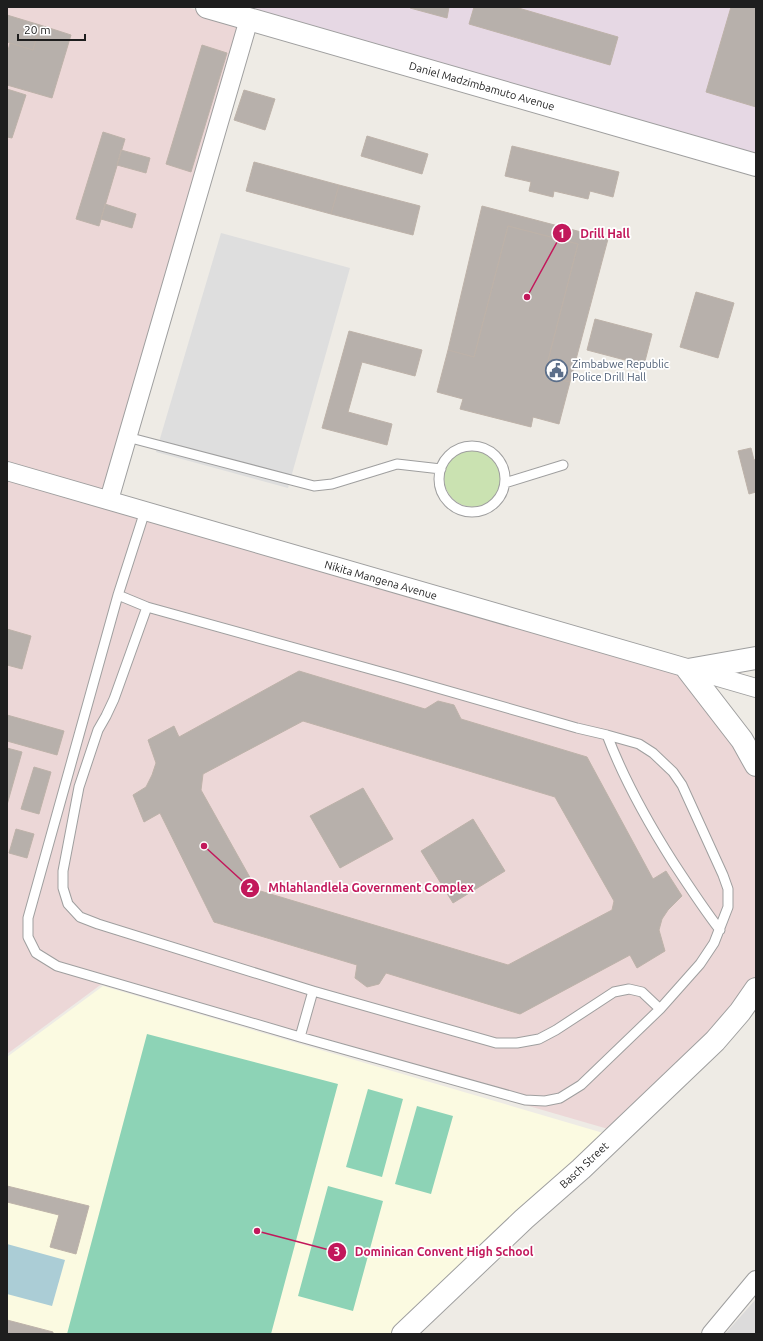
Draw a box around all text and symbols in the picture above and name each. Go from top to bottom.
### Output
scale bar [18,16,85,42]
text: 20 m [24,23,51,36]
street label: Daniel Madzimbamuto Avenue [408,59,556,113]
callout: Drill Hall [552,221,637,245]
text: 1 [559,227,565,240]
text: Drill Hall [580,227,630,240]
public building icon: Zimbabwe Republic Police Drill Hall [543,357,569,383]
place label: Zimbabwe Republic Police Drill Hall [572,358,669,383]
street label: Nikita Mangena Avenue [323,558,439,602]
callout: Mhlahlandlela Government Complex [240,876,481,900]
text: 2 [247,881,254,894]
text: Mhlahlandlela Government Complex [268,881,474,894]
street label: Basch Street [557,1139,611,1191]
callout: Dominican Convent High School [327,1240,542,1264]
text: 3 [334,1245,340,1258]
text: Dominican Convent High School [355,1245,534,1258]

